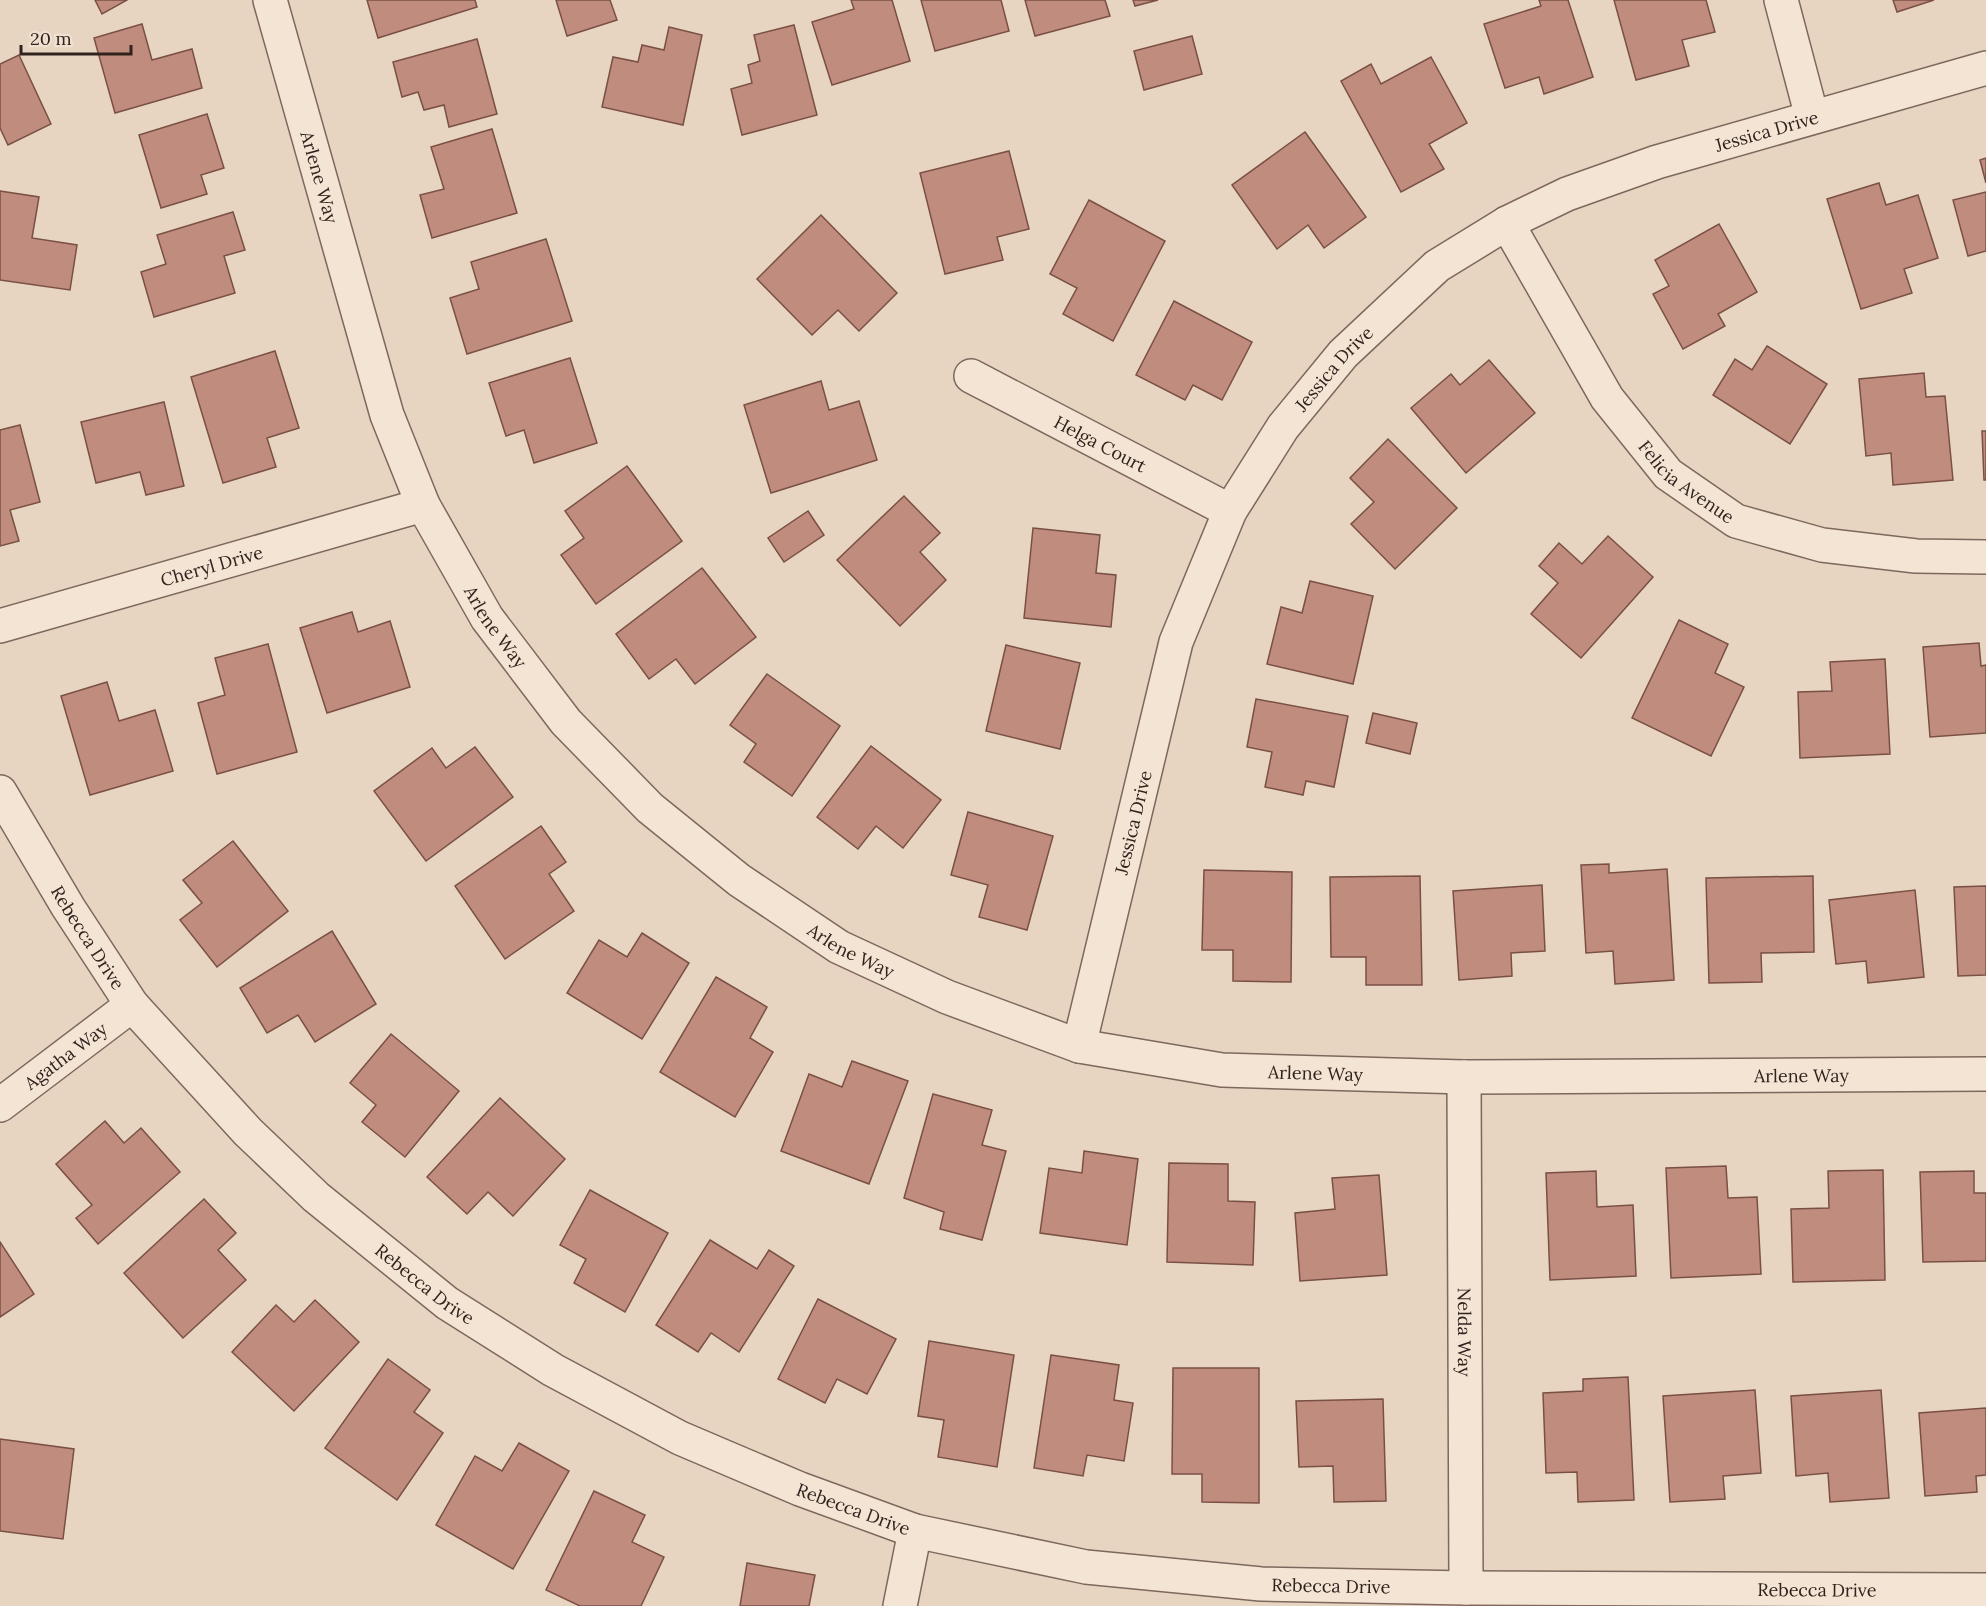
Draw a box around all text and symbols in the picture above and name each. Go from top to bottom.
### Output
scale bar [21,18,130,56]
text: 20 m [30,27,72,50]
street label: Jessica Drive [1711,105,1821,157]
street label: Arlene Way [296,127,344,226]
street label: Jessica Drive [1289,321,1378,416]
street label: Helga Court [1050,410,1151,477]
street label: Felicia Avenue [1634,435,1739,528]
street label: Cheryl Drive [158,540,266,591]
street label: Arlene Way [459,581,532,673]
street label: Jessica Drive [1109,768,1156,878]
street label: Rebecca Drive [46,881,130,994]
street label: Arlene Way [803,917,899,983]
street label: Agatha Way [19,1016,112,1095]
street label: Arlene Way [1267,1060,1364,1086]
street label: Arlene Way [1753,1063,1849,1087]
street label: Rebecca Drive [371,1238,479,1329]
street label: Nelda Way [1453,1288,1477,1377]
street label: Rebecca Drive [794,1477,914,1540]
street label: Rebecca Drive [1271,1573,1391,1598]
street label: Rebecca Drive [1757,1578,1877,1601]

